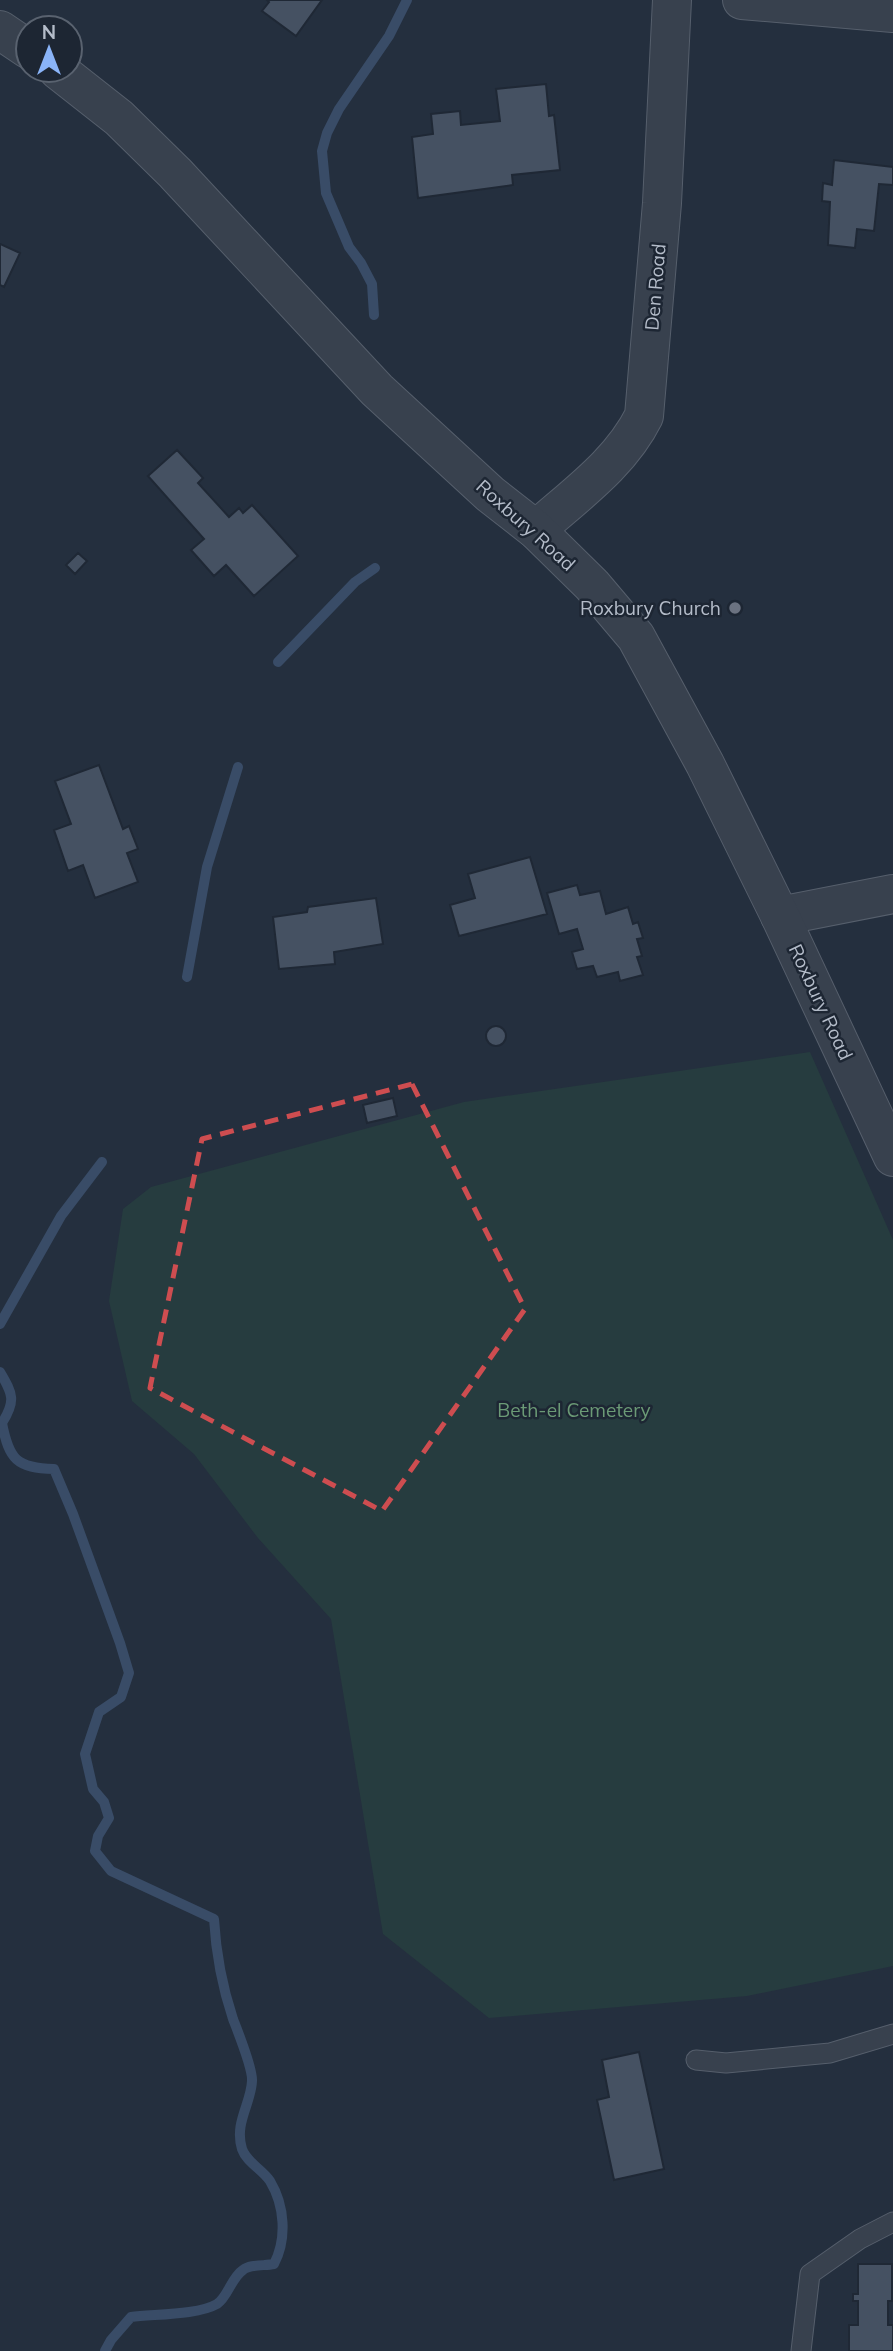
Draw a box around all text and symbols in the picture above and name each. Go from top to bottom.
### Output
north arrow [14,14,84,84]
text: N [42,20,56,44]
street label: Den Road [639,243,671,331]
street label: Roxbury Road [471,474,581,576]
place label: Roxbury Church [580,596,721,620]
marker: Roxbury Church [727,600,743,616]
street label: Roxbury Road [784,940,858,1064]
park label: Beth-el Cemetery [497,1398,651,1422]

